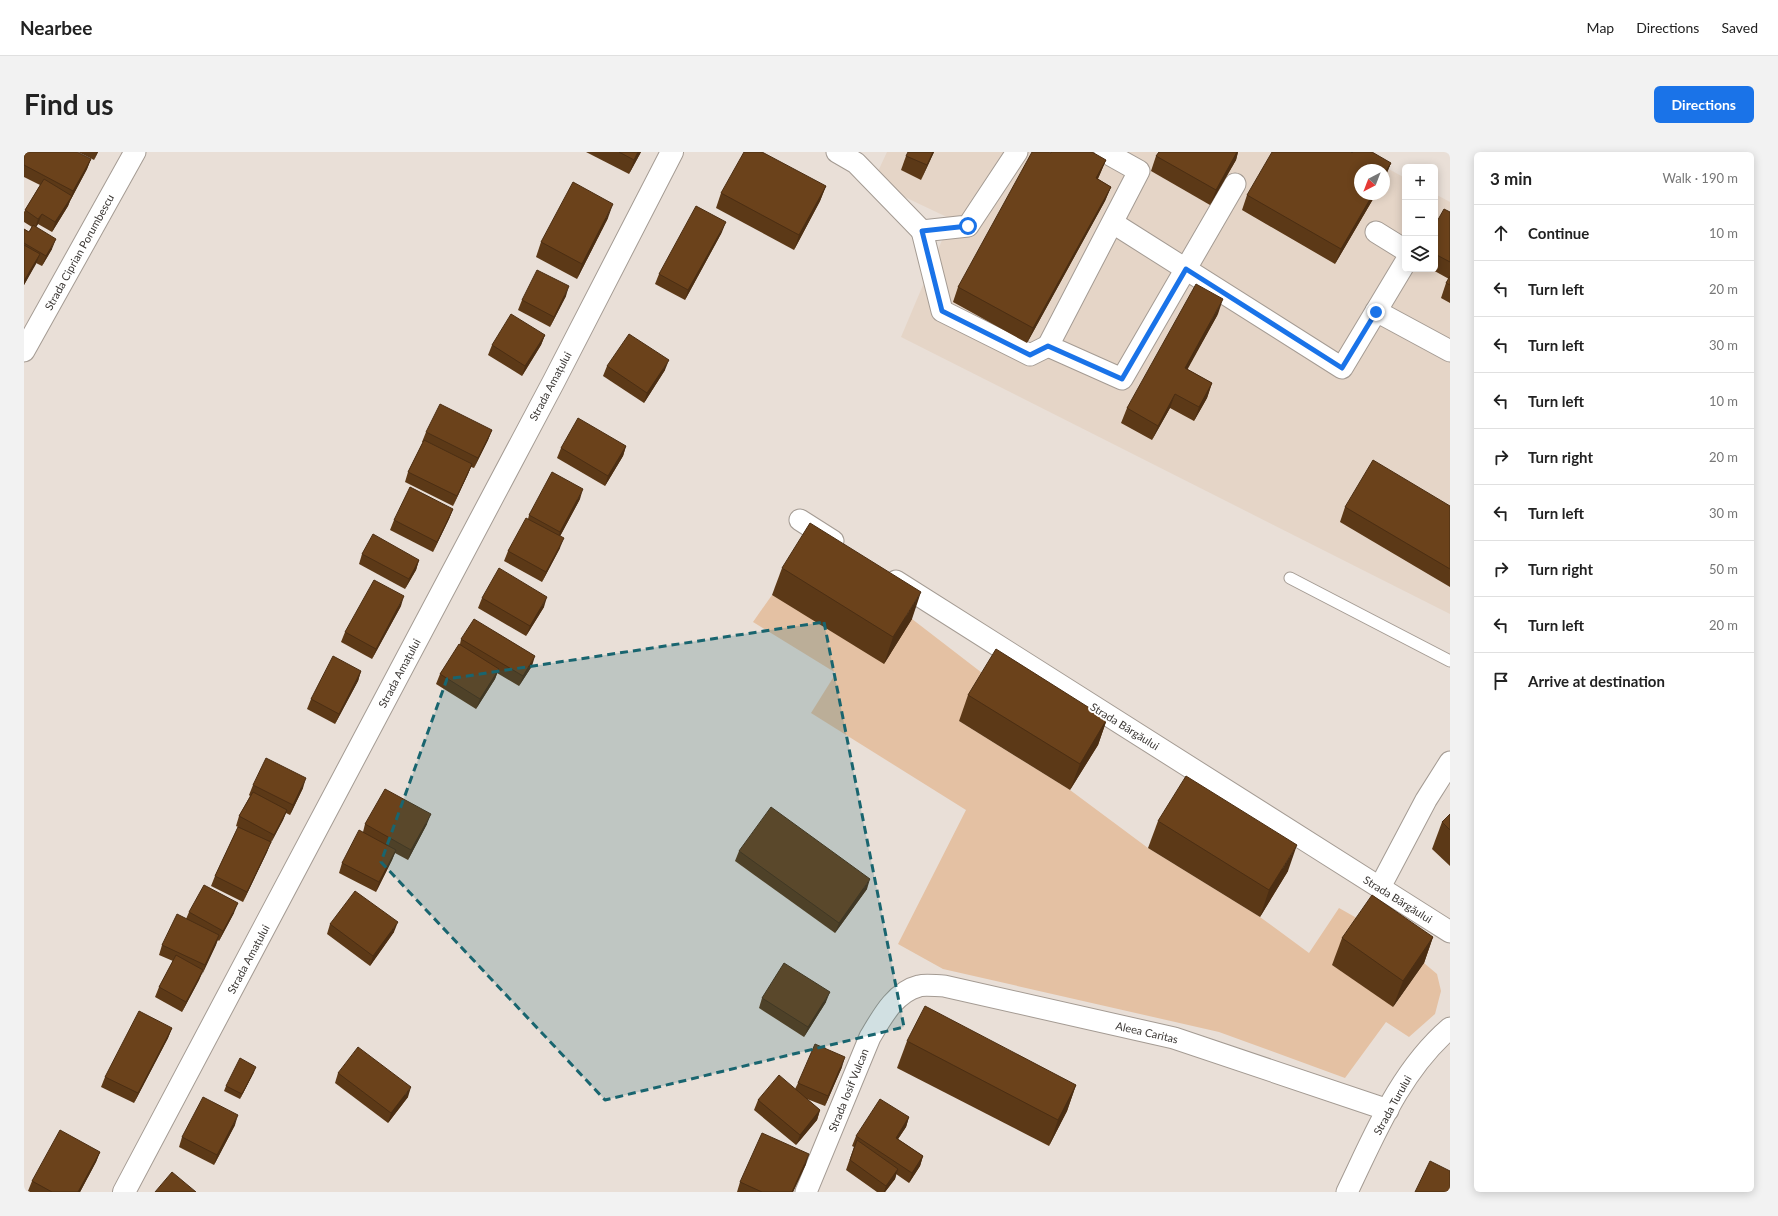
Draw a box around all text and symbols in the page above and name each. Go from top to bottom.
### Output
text: Nearbee [20,16,92,39]
text: Map [1587,19,1614,36]
text: Directions [1636,19,1699,36]
text: Saved [1721,19,1758,36]
button: Directions [1654,86,1754,123]
text: Find us [24,87,114,121]
north arrow [1354,164,1390,200]
map controls [1402,164,1438,272]
button: + [1402,164,1438,200]
text: 3 min [1490,168,1532,189]
text: Walk · 190 m [1662,170,1738,186]
street label: Strada Ciprian Porumbescu [42,192,116,312]
button: − [1402,200,1438,236]
route start [959,217,977,235]
icon: ahead [1490,222,1512,244]
text: Continue [1528,224,1589,242]
text: 10 m [1709,225,1738,241]
button: layers [1402,236,1438,272]
icon: left [1490,278,1512,300]
text: Turn left [1528,280,1584,298]
text: 20 m [1709,281,1738,297]
route end [1367,303,1385,321]
icon: left [1490,334,1512,356]
text: Turn left [1528,336,1584,354]
text: 30 m [1709,337,1738,353]
street label: Strada Amațului [526,349,574,423]
icon: left [1490,390,1512,412]
text: Turn left [1528,392,1584,410]
text: 10 m [1709,393,1738,409]
icon: right [1490,446,1512,468]
text: Turn right [1528,448,1593,466]
text: 20 m [1709,449,1738,465]
icon: left [1490,502,1512,524]
text: Turn left [1528,504,1584,522]
text: 30 m [1709,505,1738,521]
icon: right [1490,558,1512,580]
text: Turn right [1528,560,1593,578]
text: 50 m [1709,561,1738,577]
icon: left [1490,614,1512,636]
text: Turn left [1528,616,1584,634]
text: 20 m [1709,617,1738,633]
street label: Strada Amațului [375,636,423,710]
icon: arrive [1490,670,1512,692]
text: Arrive at destination [1528,672,1665,690]
street label: Strada Bârgăului [1088,700,1162,753]
street label: Strada Bârgăului [1361,873,1435,926]
street label: Strada Amațului [224,922,272,996]
street label: Aleea Caritas [1115,1019,1180,1046]
street label: Strada Iosif Vulcan [825,1046,871,1134]
street label: Strada Turului [1370,1073,1414,1137]

